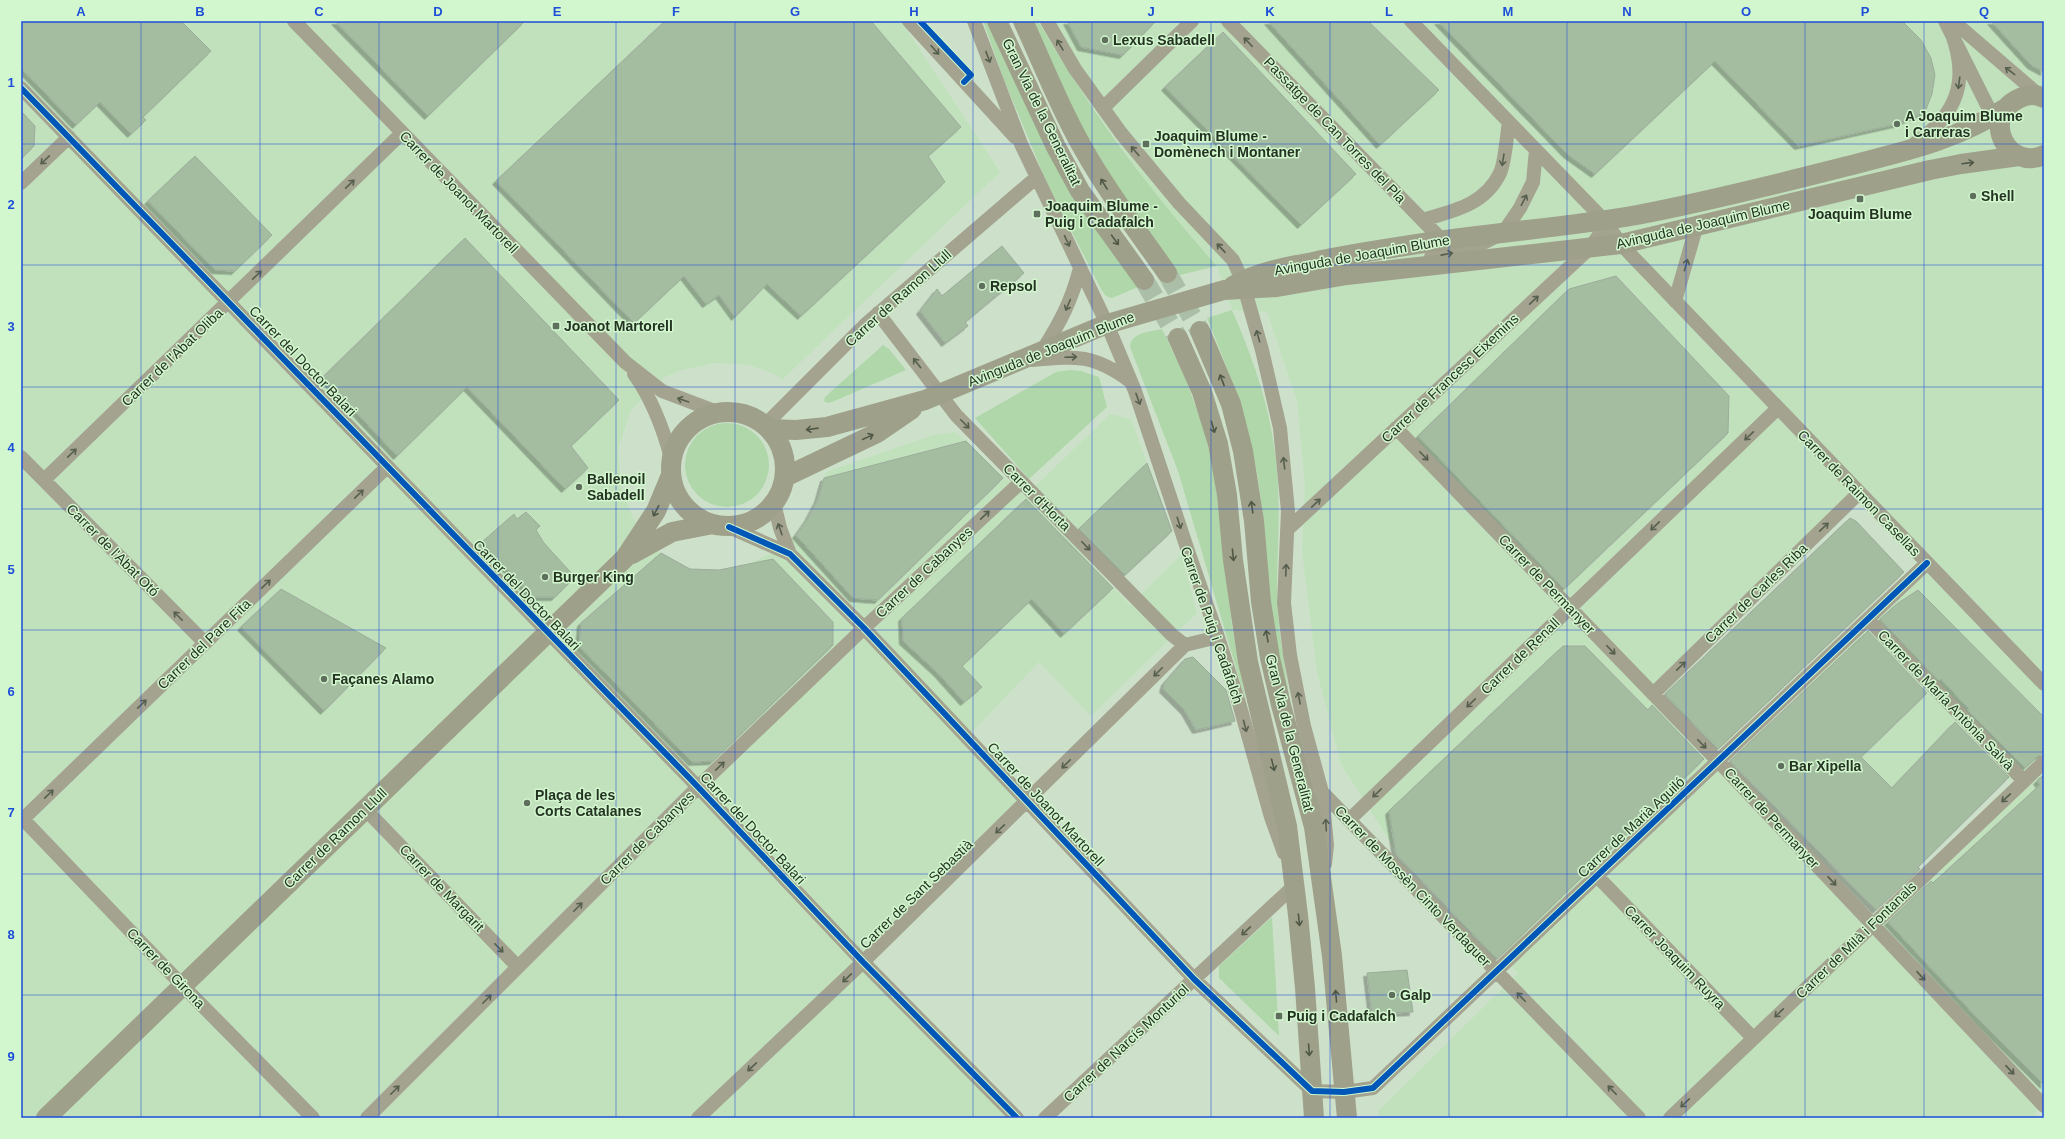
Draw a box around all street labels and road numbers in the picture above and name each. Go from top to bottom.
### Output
street label: Gran Via de la Generalitat [999,36,1085,188]
street label: Passatge de Can Torres del Pla [1261,54,1409,206]
street label: Carrer de Joanot Martorell [396,128,522,256]
street label: Avinguda de Joaquim Blume [1614,196,1792,252]
street label: Avinguda de Joaquim Blume [1273,232,1451,278]
street label: Carrer de Ramon Llull [842,246,954,350]
street label: Carrer del Doctor Balari [246,303,360,419]
street label: Carrer de l'Abat Oliba [118,304,226,409]
street label: Avinguda de Joaquim Blume [965,308,1137,390]
street label: Carrer de Francesc Eixemins [1378,310,1522,446]
street label: Carrer de Raimon Casellas [1795,427,1923,559]
street label: Carrer d'Horta [1000,460,1074,534]
street label: Carrer de l'Abat Otó [63,500,163,600]
street label: Carrer de Cabanyes [872,523,976,621]
street label: Carrer de Permanyer [1496,531,1599,637]
street label: Carrer del Doctor Balari [470,537,584,653]
street label: Carrer de Carles Riba [1701,540,1811,646]
street label: Carrer de Puig i Cadafalch [1178,544,1246,706]
street label: Carrer del Pare Fita [154,595,254,692]
street label: Carrer de Renall [1477,615,1563,697]
street label: Carrer de María Antònia Salvà [1875,627,2017,773]
street label: Gran Via de la Generalitat [1263,653,1317,813]
street label: Carrer de Joanot Martorell [984,739,1108,869]
street label: Carrer de Permanyer [1721,764,1823,872]
street label: Carrer del Doctor Balari [697,769,809,887]
street label: Carrer de Marià Aguiló [1574,773,1688,881]
street label: Carrer de Ramon Llull [280,785,390,891]
street label: Carrer de Cabanyes [597,788,697,888]
street label: Carrer de Mossèn Cinto Verdaguer [1332,802,1494,970]
street label: Carrer de Sant Sebastià [856,836,976,952]
street label: Carrer de Margarit [397,841,488,935]
street label: Carrer de Milà i Fontanals [1793,878,1919,1002]
street label: Carrer Joaquim Ruyra [1621,902,1729,1012]
street label: Carrer de Girona [124,925,208,1011]
street label: Carrer de Narcís Monturiol [1060,981,1192,1105]

